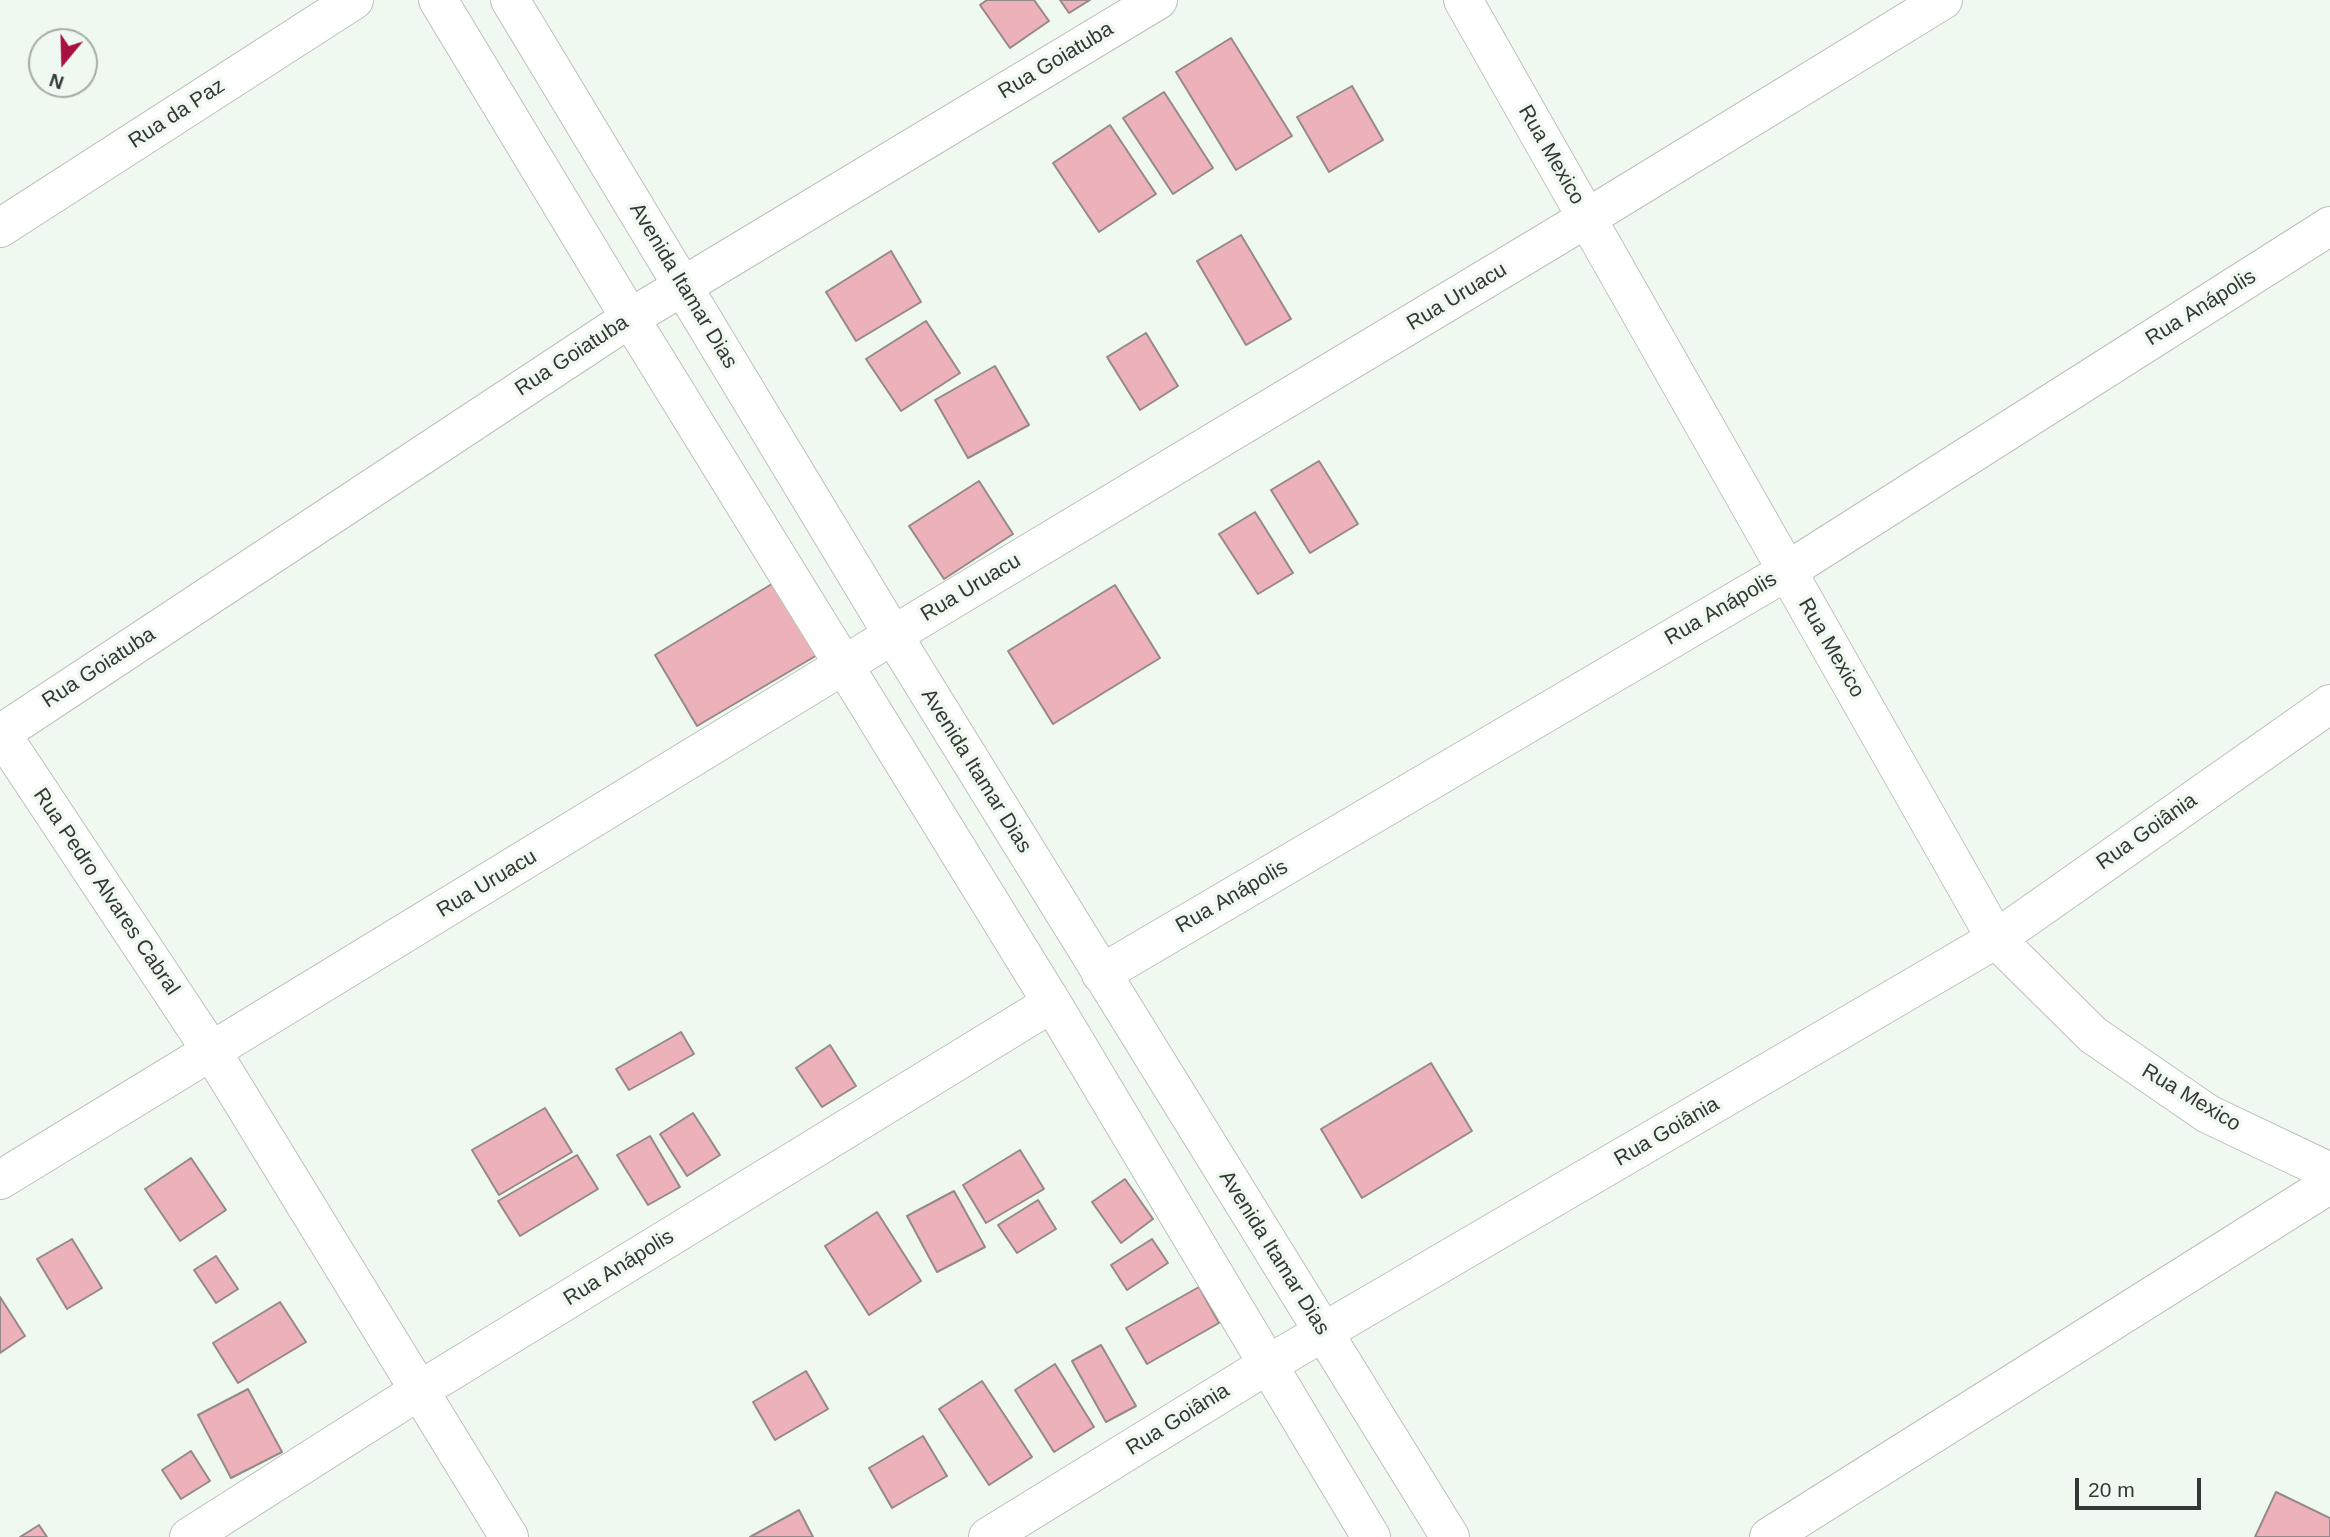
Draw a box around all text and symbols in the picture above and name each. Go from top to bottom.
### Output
street label: Rua Goiatuba [994,17,1118,105]
north arrow [28,28,98,98]
text: N [47,69,67,94]
street label: Rua da Paz [124,74,230,154]
street label: Rua Mexico [1512,101,1590,209]
street label: Avenida Itamar Dias [624,199,742,373]
street label: Rua Uruacu [1402,257,1512,337]
street label: Rua Anápolis [2141,264,2261,352]
street label: Rua Goiatuba [511,310,633,402]
street label: Rua Uruacu [916,548,1026,628]
street label: Rua Anápolis [1661,567,1781,651]
street label: Rua Mexico [1792,594,1870,702]
street label: Rua Goiatuba [38,622,160,714]
street label: Avenida Itamar Dias [915,684,1037,858]
street label: Rua Pedro Alvares Cabral [27,784,185,1000]
street label: Rua Goiânia [2092,788,2202,876]
street label: Rua Uruacu [432,844,542,924]
street label: Rua Anápolis [1172,855,1292,939]
street label: Rua Mexico [2137,1059,2245,1137]
street label: Rua Goiânia [1610,1092,1724,1172]
street label: Avenida Itamar Dias [1213,1166,1335,1340]
street label: Rua Anápolis [559,1224,679,1312]
street label: Rua Goiânia [1122,1378,1234,1462]
scale bar [2078,1464,2204,1508]
text: 20 m [2088,1478,2135,1501]

